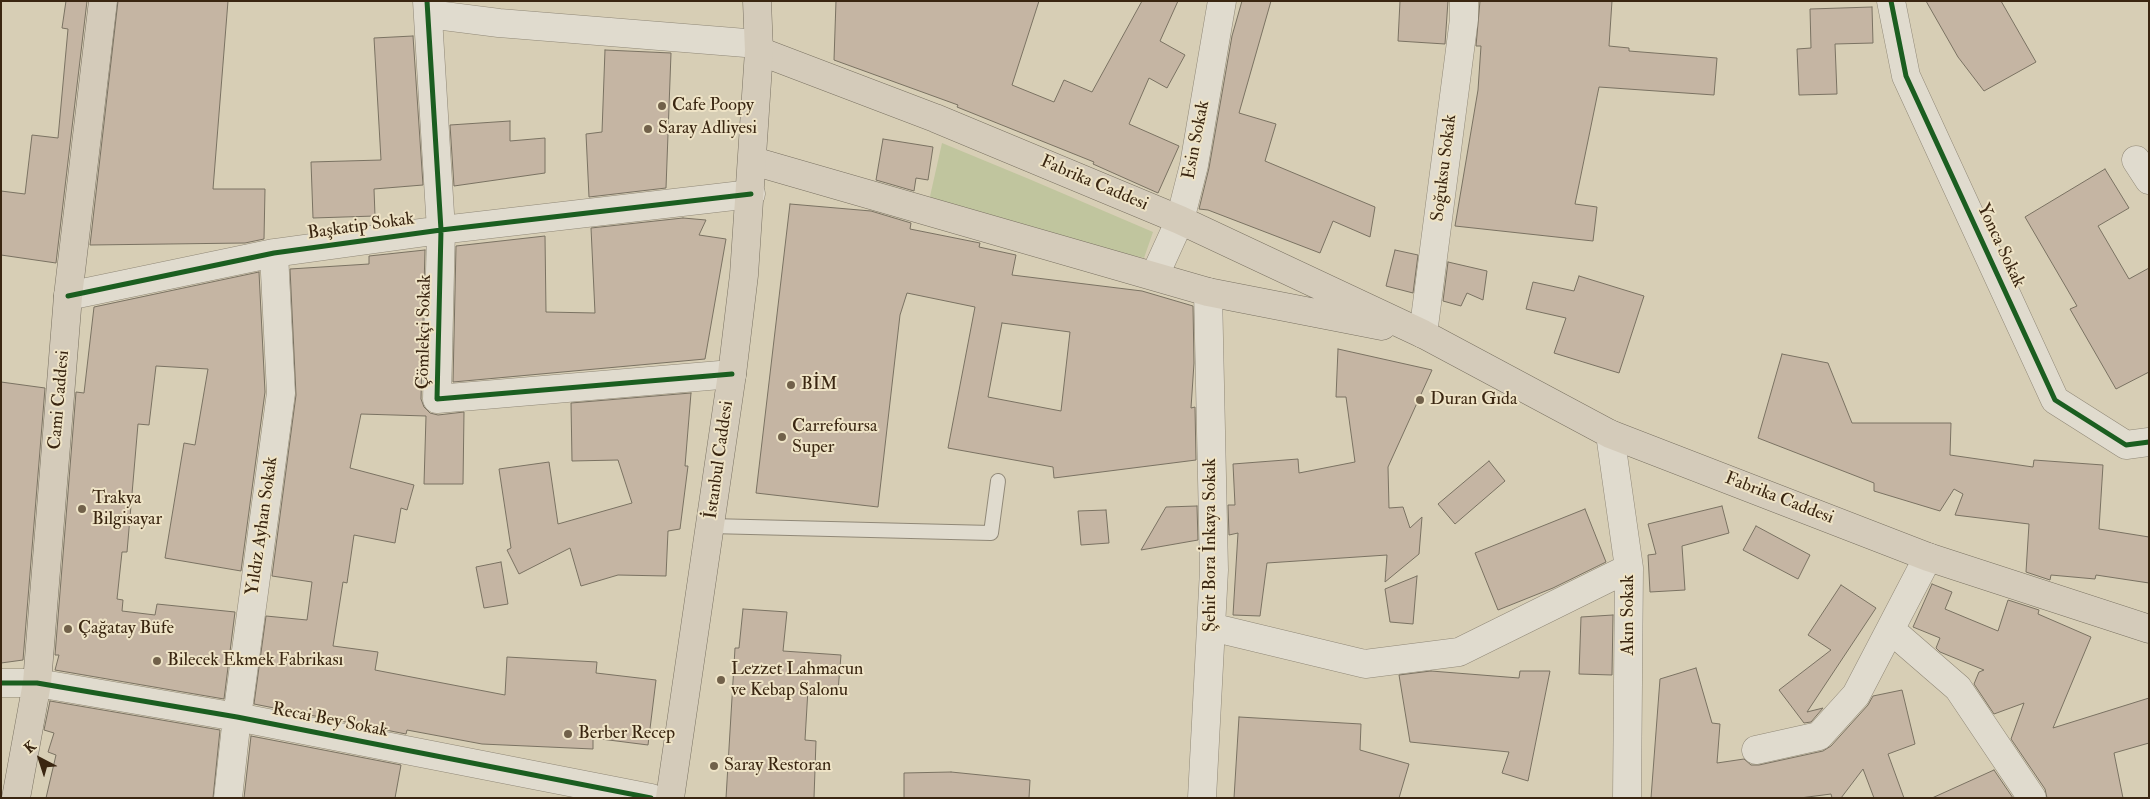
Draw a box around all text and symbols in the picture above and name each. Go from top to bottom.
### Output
place label: Cafe Poopy [672,95,754,117]
street label: Esin Sokak [1179,99,1215,181]
marker: Cafe Poopy [656,100,668,112]
street label: Soğuksu Sokak [1428,113,1462,223]
place label: Saray Adliyesi [658,118,757,140]
marker: Saray Adliyesi [642,123,654,135]
street label: Fabrika Caddesi [1037,152,1151,216]
street label: Yonca Sokak [1971,201,2029,291]
street label: Başkatip Sokak [306,209,416,245]
street label: Çömlekçi Sokak [413,274,437,390]
street label: Cami Caddesi [45,349,75,451]
place label: BİM [801,374,837,396]
marker: BİM [785,379,797,391]
place label: Duran Gıda [1430,389,1517,411]
marker: Duran Gıda [1414,394,1426,406]
street label: İstanbul Caddesi [701,400,739,520]
place label: Carrefoursa Super [792,416,877,458]
marker: Carrefoursa Super [776,431,788,443]
street label: Yıldız Ayhan Sokak [243,455,283,597]
street label: Şehit Bora İnkaya Sokak [1200,458,1222,632]
street label: Fabrika Caddesi [1722,468,1836,530]
place label: Trakya Bilgisayar [92,488,162,530]
marker: Trakya Bilgisayar [76,503,88,515]
street label: Akın Sokak [1618,574,1640,656]
place label: Çağatay Büfe [78,618,174,640]
marker: Çağatay Büfe [62,623,74,635]
place label: Bilecek Ekmek Fabrikası [167,650,343,672]
marker: Bilecek Ekmek Fabrikası [151,655,163,667]
place label: Lezzet Lahmacun ve Kebap Salonu [731,659,863,702]
marker: Lezzet Lahmacun ve Kebap Salonu [715,674,727,686]
street label: Recai Bey Sokak [270,699,390,743]
place label: Berber Recep [578,723,675,745]
marker: Berber Recep [562,728,574,740]
north arrow [15,734,65,784]
text: K [21,737,39,757]
place label: Saray Restoran [724,755,831,777]
marker: Saray Restoran [708,760,720,772]

